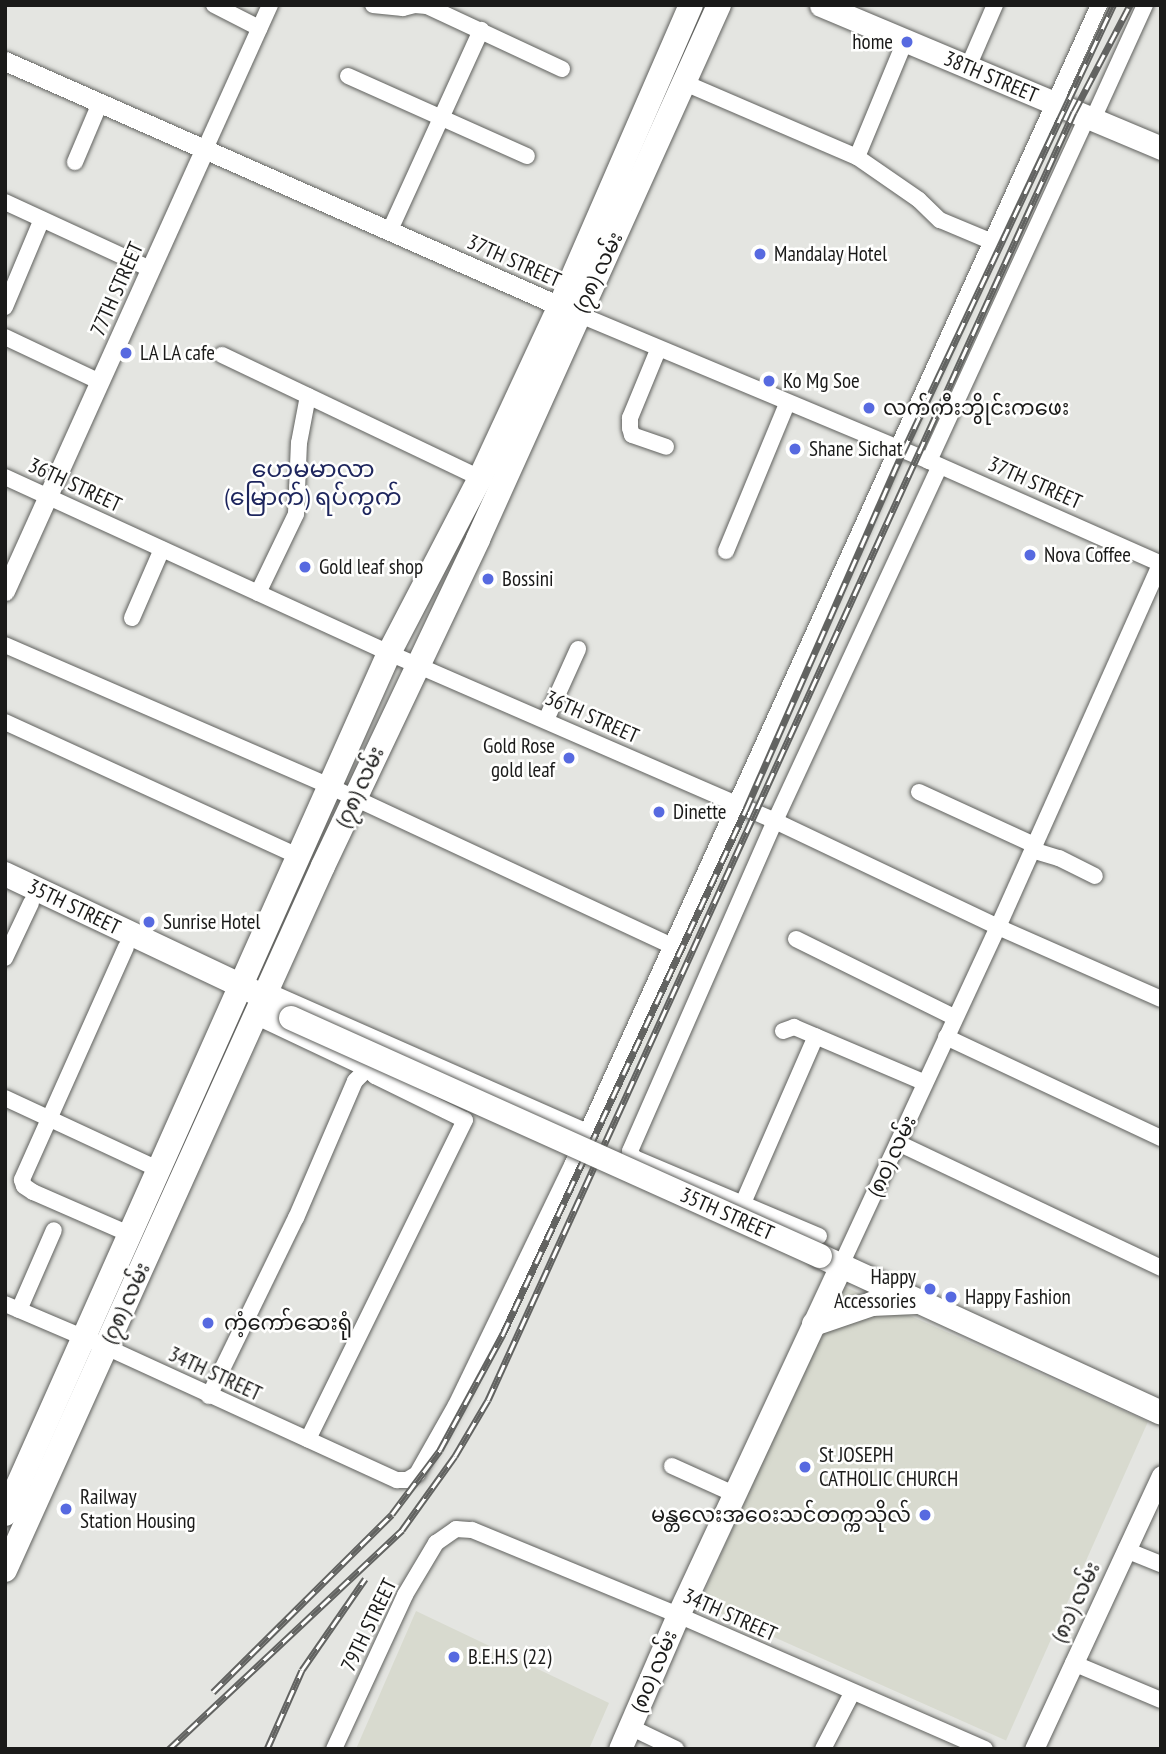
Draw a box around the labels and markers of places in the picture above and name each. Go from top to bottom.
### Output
place label: home [852,29,893,55]
marker: home [899,34,915,50]
place label: Mandalay Hotel [774,241,888,267]
marker: Mandalay Hotel [752,246,768,262]
place label: LA LA cafe [140,340,216,366]
marker: LA LA cafe [118,345,134,361]
place label: Ko Mg Soe [783,368,860,394]
marker: Ko Mg Soe [761,373,777,389]
place label: လက်ကီးဘွိုင်းကဖေး [883,395,1069,421]
marker: လက်ကီးဘွိုင်းကဖေး [861,400,877,416]
place label: Shane Sichat [809,436,902,462]
marker: Shane Sichat [787,441,803,457]
place label: Nova Coffee [1044,542,1131,568]
marker: Nova Coffee [1022,547,1038,563]
place label: Gold leaf shop [319,554,423,580]
marker: Gold leaf shop [297,559,313,575]
place label: Bossini [502,566,553,592]
marker: Bossini [480,571,496,587]
place label: Gold Rose gold leaf [483,733,555,783]
marker: Gold Rose gold leaf [561,750,577,766]
place label: Dinette [673,799,727,825]
marker: Dinette [651,804,667,820]
place label: Sunrise Hotel [163,909,260,935]
marker: Sunrise Hotel [141,914,157,930]
place label: Happy Accessories [834,1264,916,1314]
marker: Happy Accessories [922,1281,938,1297]
place label: Happy Fashion [965,1284,1071,1310]
marker: Happy Fashion [943,1289,959,1305]
place label: ကံ့ကော်ဆေးရုံ [224,1310,352,1336]
marker: ကံ့ကော်ဆေးရုံ [198,1313,218,1333]
place label: St JOSEPH CATHOLIC CHURCH [819,1442,959,1492]
marker: St JOSEPH CATHOLIC CHURCH [797,1459,813,1475]
place label: Railway Station Housing [80,1484,196,1534]
marker: Railway Station Housing [58,1501,74,1517]
place label: မန္တလေးအဝေးသင်တက္ကသိုလ် [651,1502,911,1528]
marker: မန္တလေးအဝေးသင်တက္ကသိုလ် [917,1507,933,1523]
place label: B.E.H.S (22) [468,1644,551,1670]
marker: B.E.H.S (22) [446,1649,462,1665]

